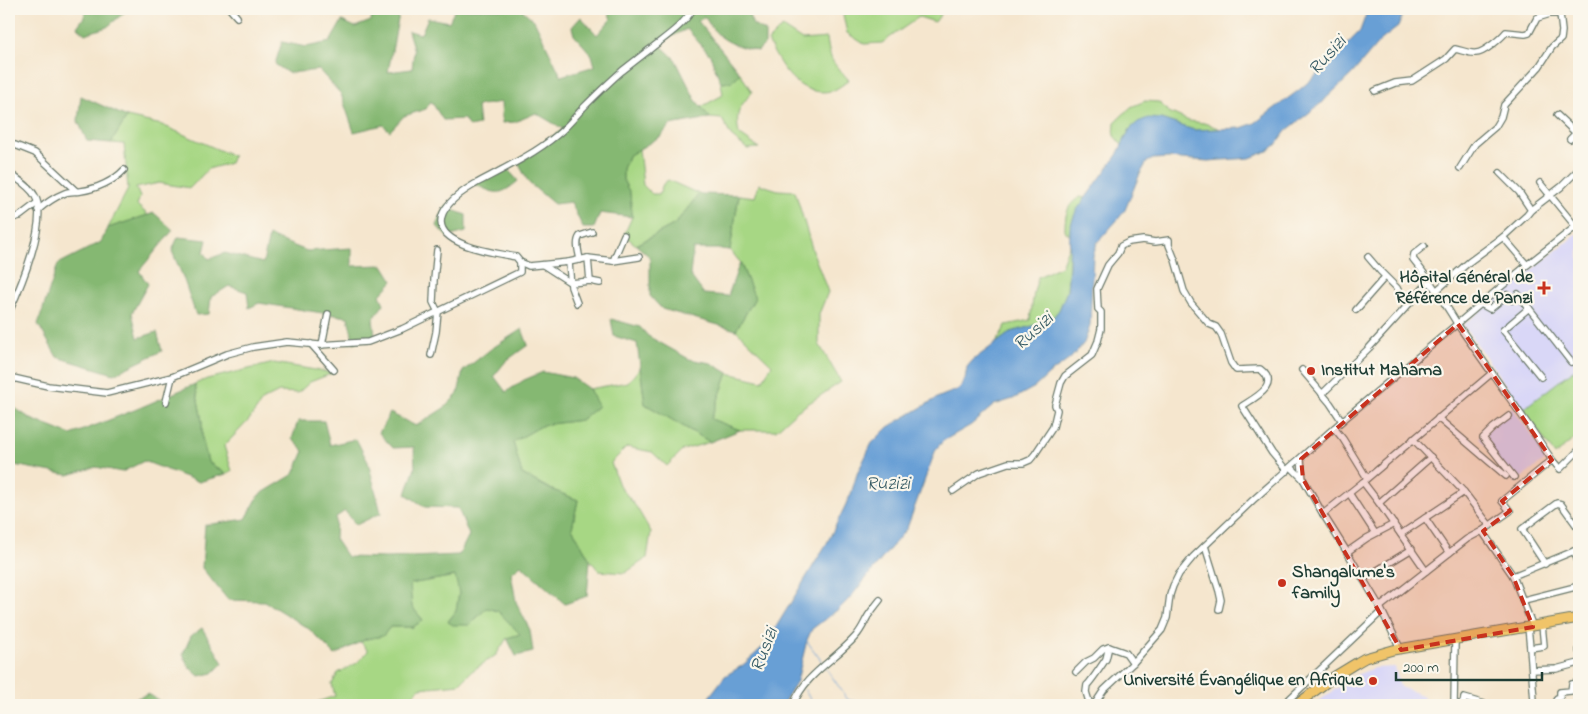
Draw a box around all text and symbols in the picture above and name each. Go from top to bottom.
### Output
water label: Rusizi [1303,29,1354,82]
place label: Hôpital Général de Référence de Panzi [1395,265,1534,312]
marker: Hôpital Général de Référence de Panzi [1537,281,1551,295]
water label: Rusizi [1008,306,1061,357]
place label: Institut Mahama [1321,358,1442,384]
marker: Institut Mahama [1305,365,1317,377]
water label: Ruzizi [866,471,912,498]
place label: Shangalume's family [1291,560,1395,608]
marker: Shangalume's family [1276,577,1288,589]
water label: Rusizi [744,622,786,676]
scale bar [1396,649,1542,681]
text: 200 m [1403,657,1439,679]
place label: Université Évangélique en Afrique [1123,668,1364,695]
marker: Université Évangélique en Afrique [1367,675,1379,687]

